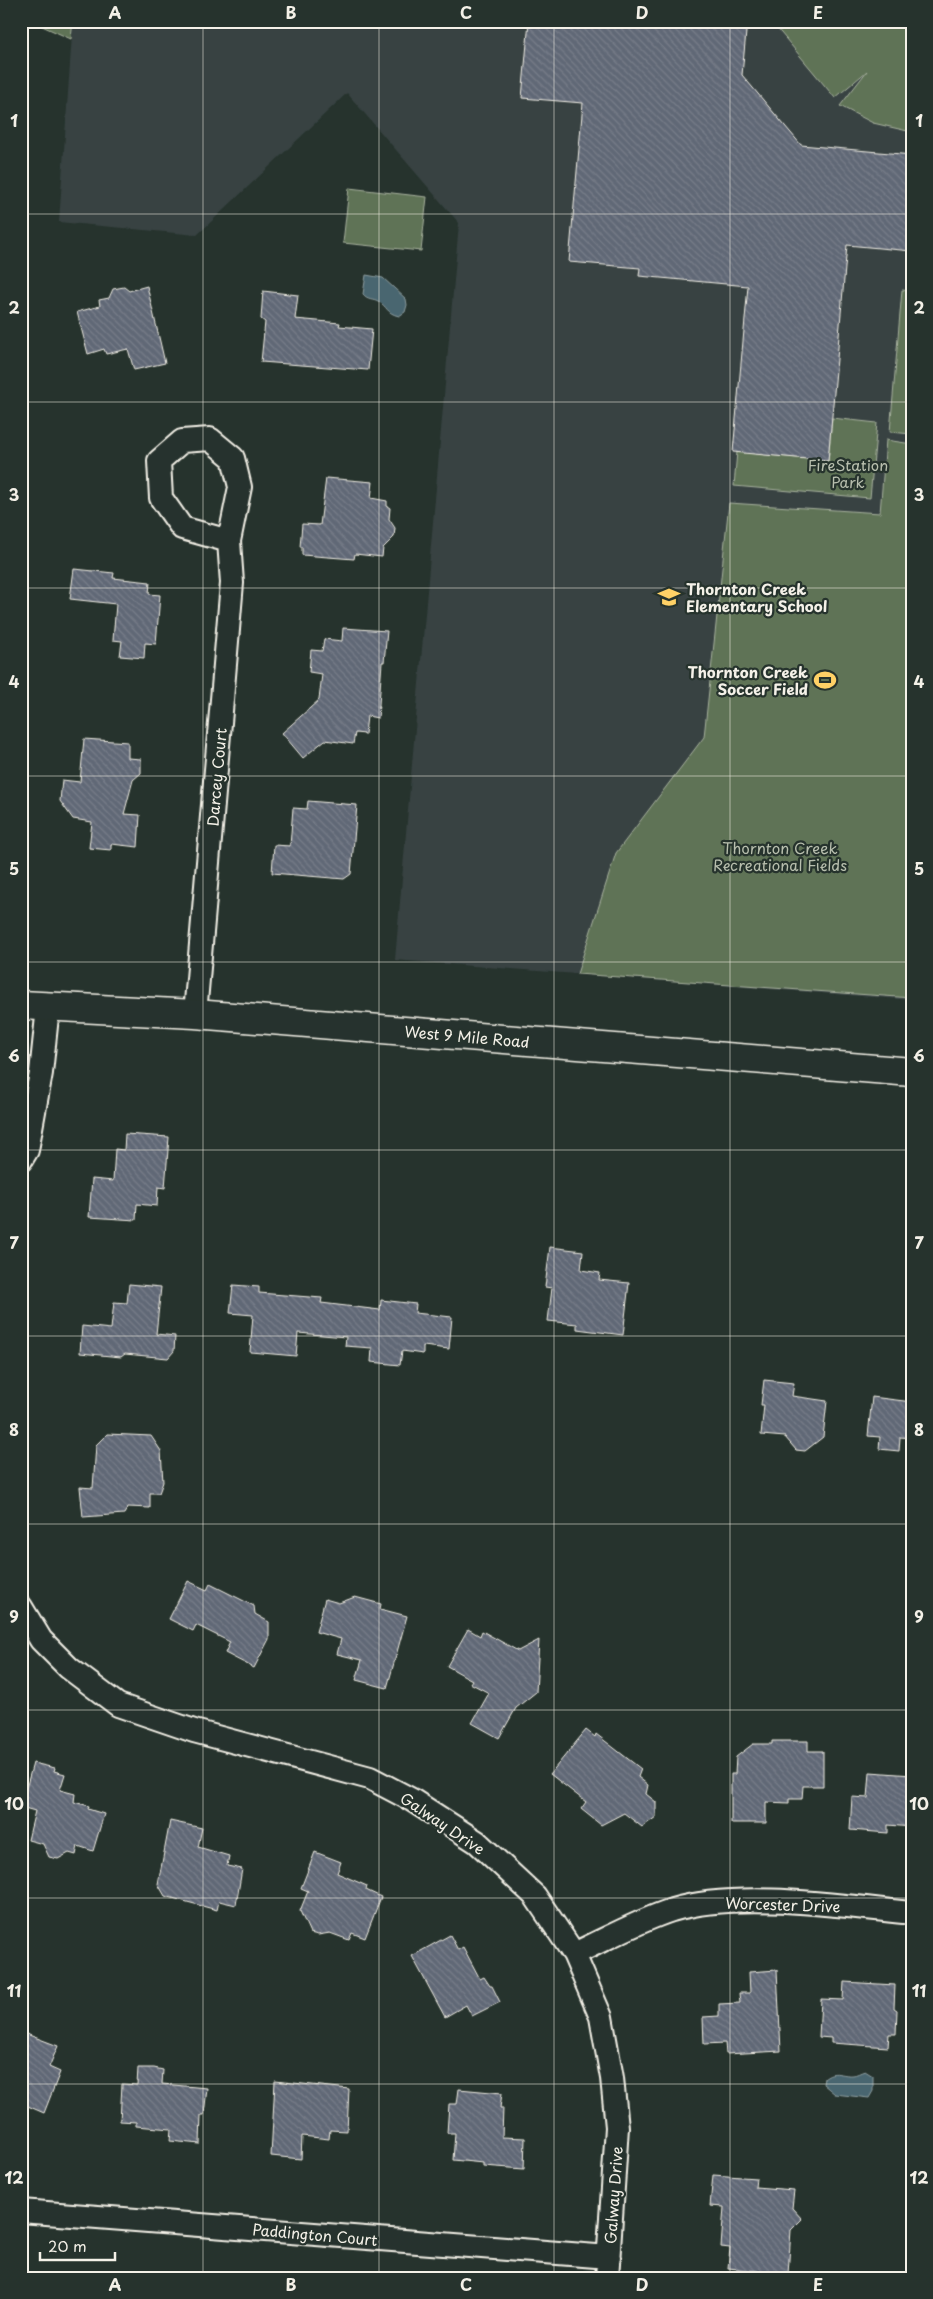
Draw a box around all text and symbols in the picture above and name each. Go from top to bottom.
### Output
text: A [109,0,122,24]
text: B [286,0,297,24]
text: C [460,0,472,24]
text: D [636,0,648,24]
text: E [813,0,823,24]
text: 1 [10,108,18,132]
text: 1 [915,108,923,132]
text: 2 [8,295,20,319]
text: 2 [913,295,925,319]
park label: FireStation Park [808,453,888,493]
text: 3 [9,482,19,506]
text: 3 [914,482,924,506]
place label: Thornton Creek Elementary School [686,577,827,617]
school or university icon: Thornton Creek Elementary School [656,584,682,610]
place label: Thornton Creek Soccer Field [688,660,808,700]
sports icon: Thornton Creek Soccer Field [812,667,838,693]
text: 4 [9,669,20,693]
text: 4 [914,669,925,693]
street label: Darcey Court [200,727,232,827]
park label: Thornton Creek Recreational Fields [713,836,847,876]
text: 5 [9,856,19,880]
text: 5 [914,856,924,880]
street label: West 9 Mile Road [404,1019,530,1053]
text: 6 [8,1043,20,1067]
text: 6 [913,1043,925,1067]
text: 7 [9,1230,19,1254]
text: 7 [914,1230,924,1254]
text: 8 [9,1417,19,1441]
text: 8 [914,1417,924,1441]
text: 9 [9,1604,19,1628]
text: 9 [914,1604,924,1628]
street label: Galway Drive [396,1786,490,1860]
text: 10 [4,1791,24,1815]
text: 10 [909,1791,929,1815]
street label: Worcester Drive [725,1891,841,1918]
text: 11 [7,1978,21,2002]
text: 11 [912,1978,926,2002]
street label: Galway Drive [598,2145,628,2245]
text: 12 [5,2165,23,2189]
text: 12 [910,2165,928,2189]
street label: Paddington Court [251,2217,379,2251]
scale bar [40,2229,115,2261]
text: 20 m [48,2234,87,2257]
text: A [109,2272,122,2296]
text: B [286,2272,297,2296]
text: C [460,2272,472,2296]
text: D [636,2272,648,2296]
text: E [813,2272,823,2296]

